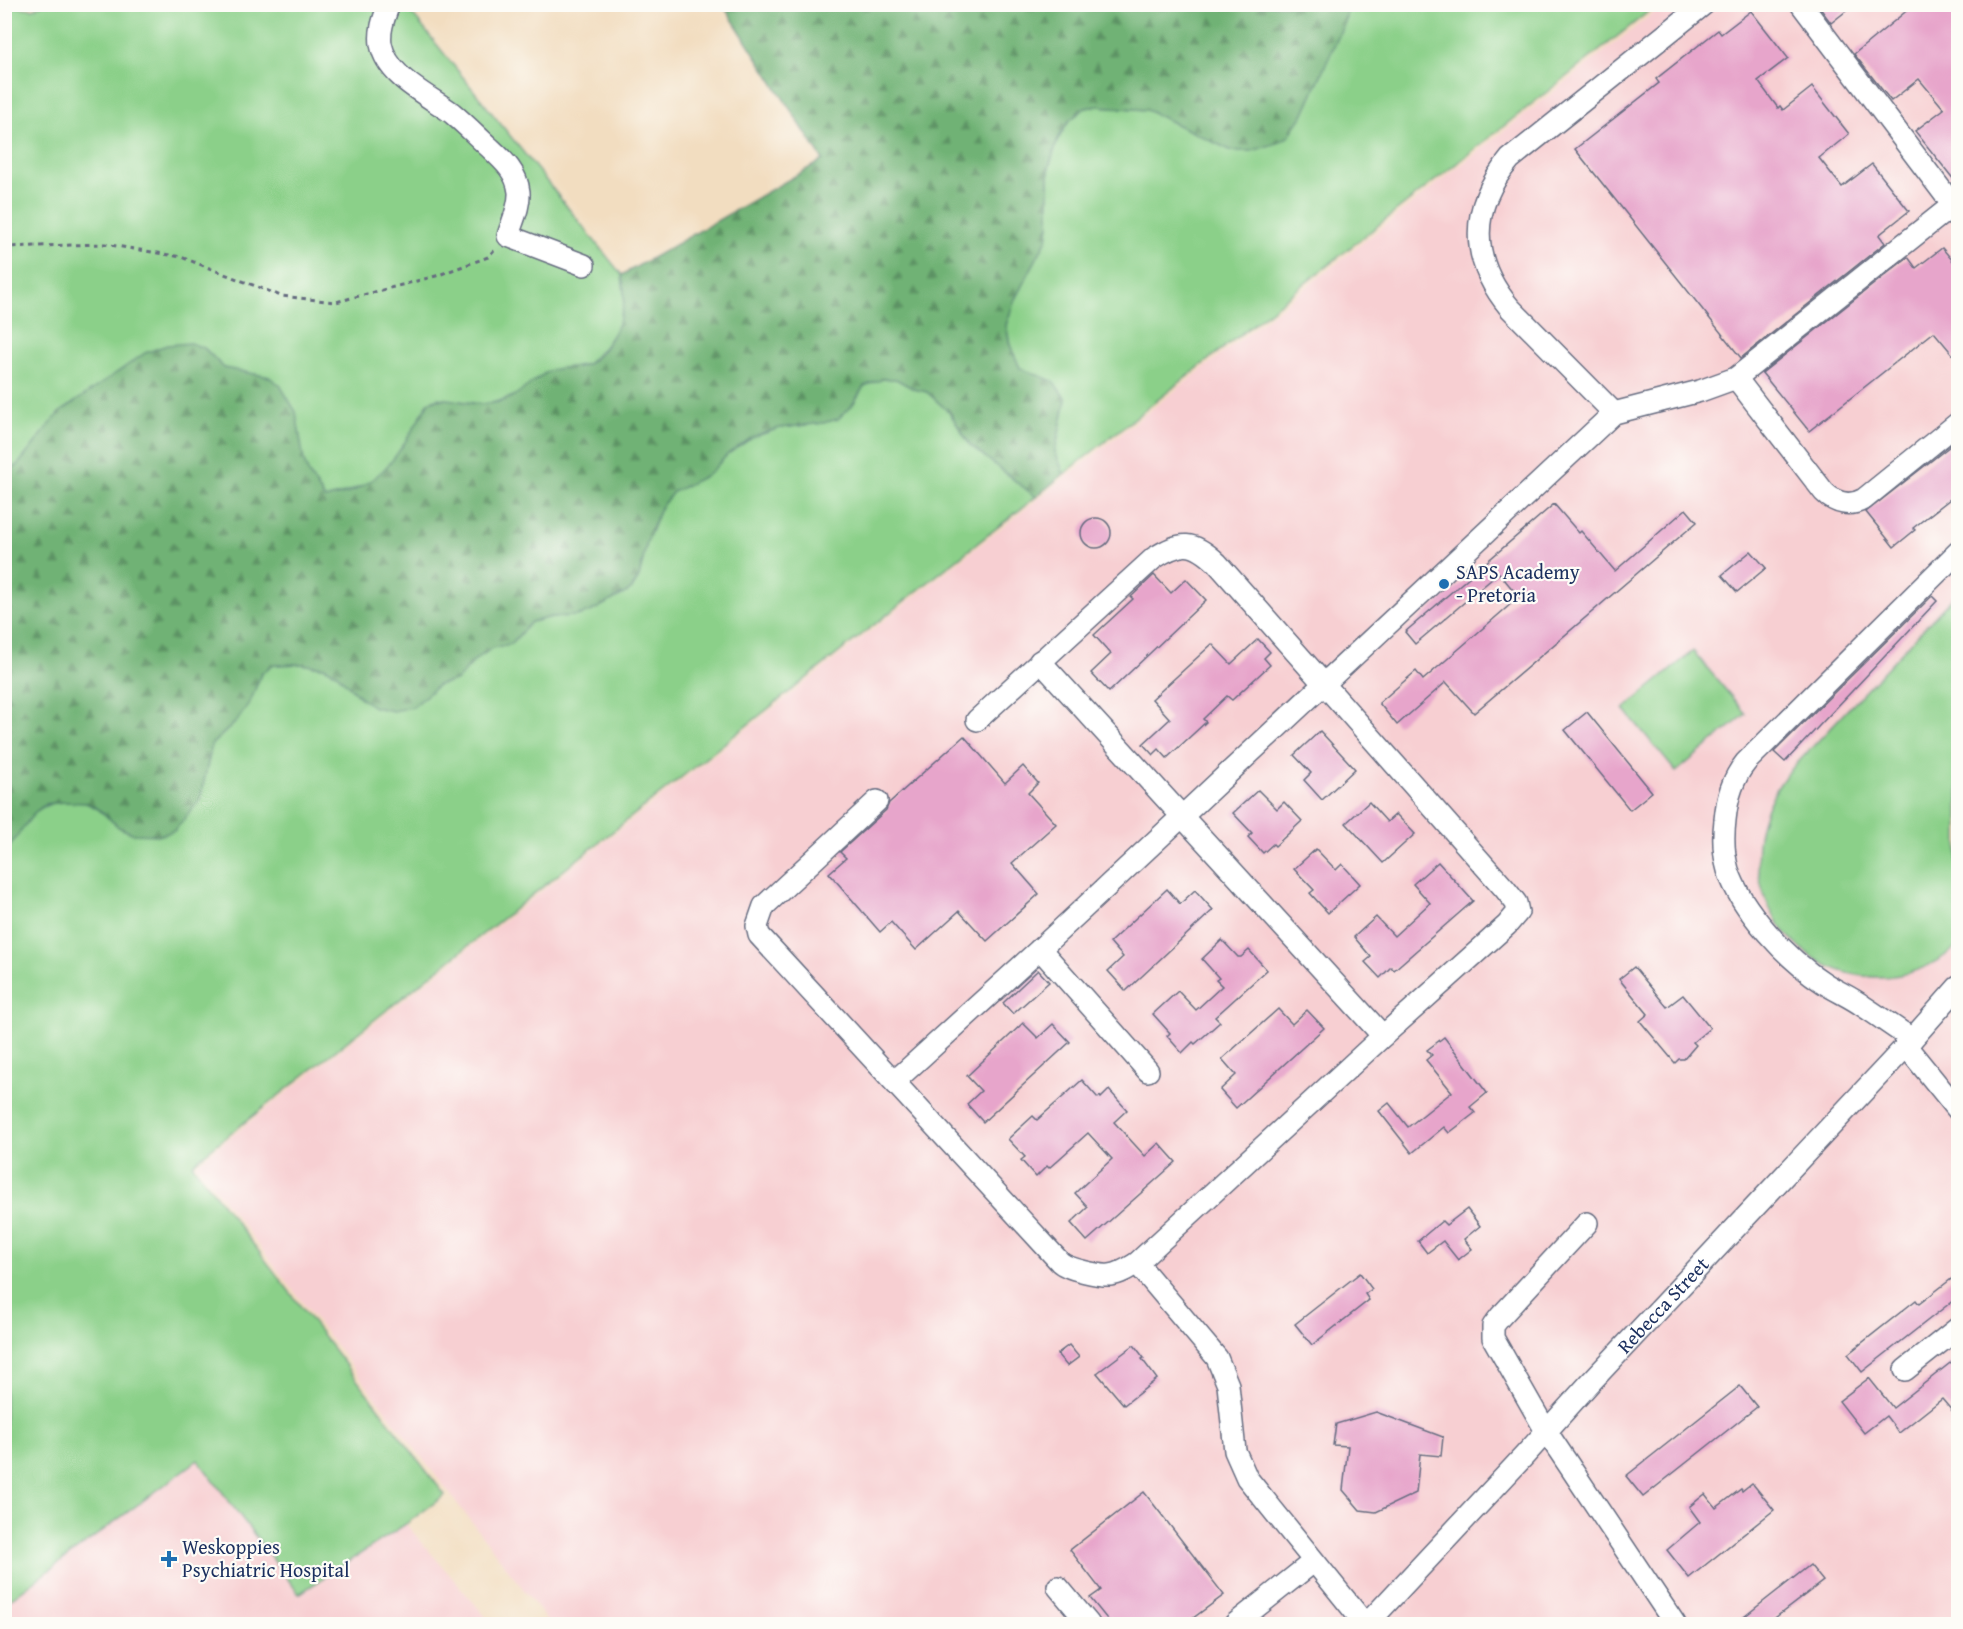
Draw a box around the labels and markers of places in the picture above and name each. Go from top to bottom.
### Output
place label: SAPS Academy - Pretoria [1456,557,1580,609]
marker: SAPS Academy - Pretoria [1437,577,1451,591]
place label: Weskoppies Psychiatric Hospital [182,1532,350,1584]
marker: Weskoppies Psychiatric Hospital [160,1550,178,1568]

